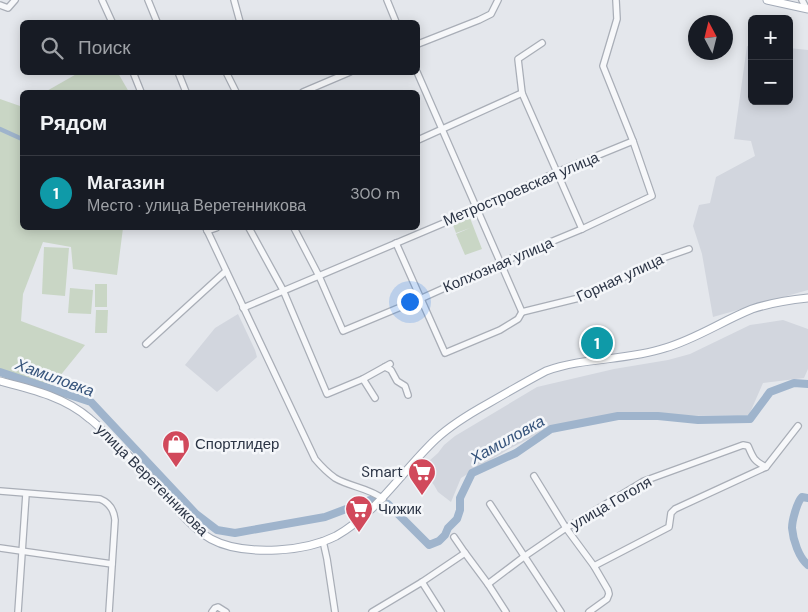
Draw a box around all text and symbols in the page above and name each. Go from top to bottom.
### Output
north arrow [688,15,733,60]
map controls [748,15,793,105]
button: + [748,15,793,60]
search box [20,20,420,75]
icon: search [38,34,66,62]
text: Поиск [78,35,131,60]
button: − [748,60,793,105]
text: Рядом [40,109,107,137]
street label: Метростроевская улица [440,147,603,231]
text: Магазин [87,170,165,195]
text: 1 [53,183,59,204]
text: 300 m [350,183,400,204]
text: Место · улица Веретенникова [87,195,306,216]
street label: Колхозная улица [440,233,557,297]
street label: Горная улица [573,249,667,307]
your location [397,289,423,315]
pin: 1 [581,324,613,362]
water label: Хамиловка [12,353,97,401]
water label: Хамиловка [465,410,548,469]
street label: улица Веретенникова [92,420,213,541]
shop icon: Спортлидер [161,429,191,468]
place label: Спортлидер [195,434,279,454]
supermarket icon: Smart [407,457,437,496]
place label: Smart [361,462,403,482]
street label: улица Гоголя [567,472,655,534]
supermarket icon: Чижик [344,494,374,533]
place label: Чижик [378,499,422,519]

